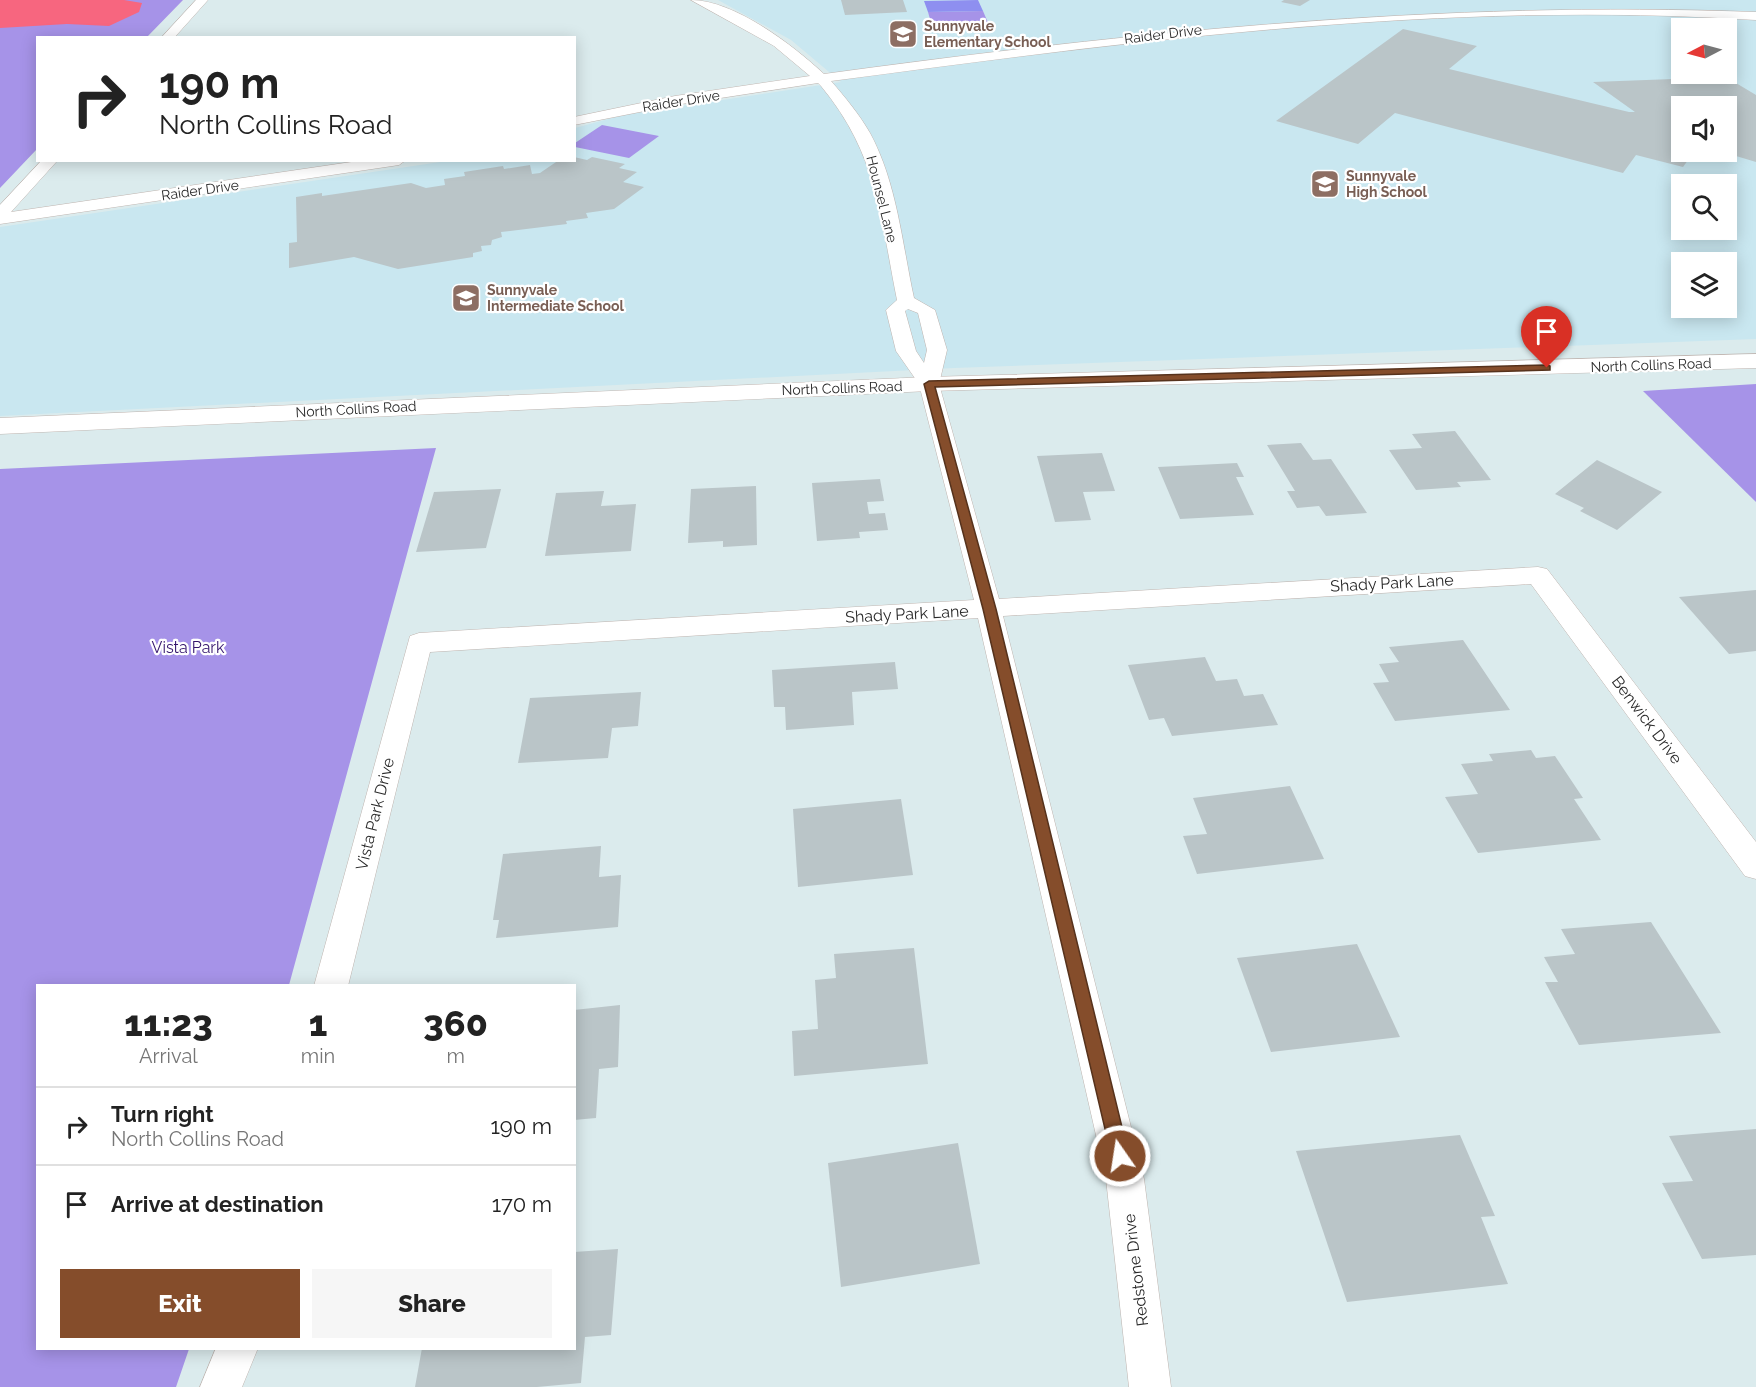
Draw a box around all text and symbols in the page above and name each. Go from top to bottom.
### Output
school or university icon: Sunnyvale Elementary School [887,18,919,50]
place label: Sunnyvale Elementary School [924,18,1052,50]
north arrow [1671,18,1737,84]
map controls [1671,18,1737,318]
street label: Raider Drive [1123,21,1203,47]
text: 190 m [159,59,279,108]
icon: right [60,60,138,138]
street label: Raider Drive [641,87,721,115]
button: sound [1671,96,1737,162]
text: North Collins Road [159,109,392,140]
street label: Hounsel Lane [863,154,901,244]
school or university icon: Sunnyvale High School [1309,168,1341,200]
place label: Sunnyvale High School [1346,168,1428,200]
button: search [1671,174,1737,240]
street label: Raider Drive [160,177,240,203]
button: layers [1671,252,1737,318]
school or university icon: Sunnyvale Intermediate School [450,282,482,314]
place label: Sunnyvale Intermediate School [487,282,624,314]
pin [1521,306,1572,368]
icon: arrive [1530,315,1563,348]
street label: North Collins Road [1590,355,1712,375]
street label: North Collins Road [781,378,903,398]
street label: North Collins Road [295,398,417,420]
street label: Shady Park Lane [1330,570,1454,596]
street label: Shady Park Lane [845,601,969,627]
park label: Vista Park [152,638,225,657]
street label: Benwick Drive [1608,672,1686,768]
street label: Vista Park Drive [352,756,398,872]
text: 11:23 [124,1002,213,1044]
text: 1 [309,1002,327,1044]
text: 360 [423,1002,488,1044]
text: Arrival [139,1044,198,1068]
text: min [301,1044,335,1068]
text: m [446,1044,465,1068]
text: Turn right [111,1101,214,1127]
icon: right [60,1110,93,1143]
text: 190 m [490,1113,552,1139]
position arrow [1088,1124,1152,1188]
text: North Collins Road [111,1127,284,1151]
icon: arrive [60,1188,93,1221]
text: Arrive at destination [111,1191,324,1217]
text: 170 m [492,1191,552,1217]
street label: Redstone Drive [1120,1213,1152,1327]
button: Exit [60,1269,300,1338]
button: Share [312,1269,552,1338]

